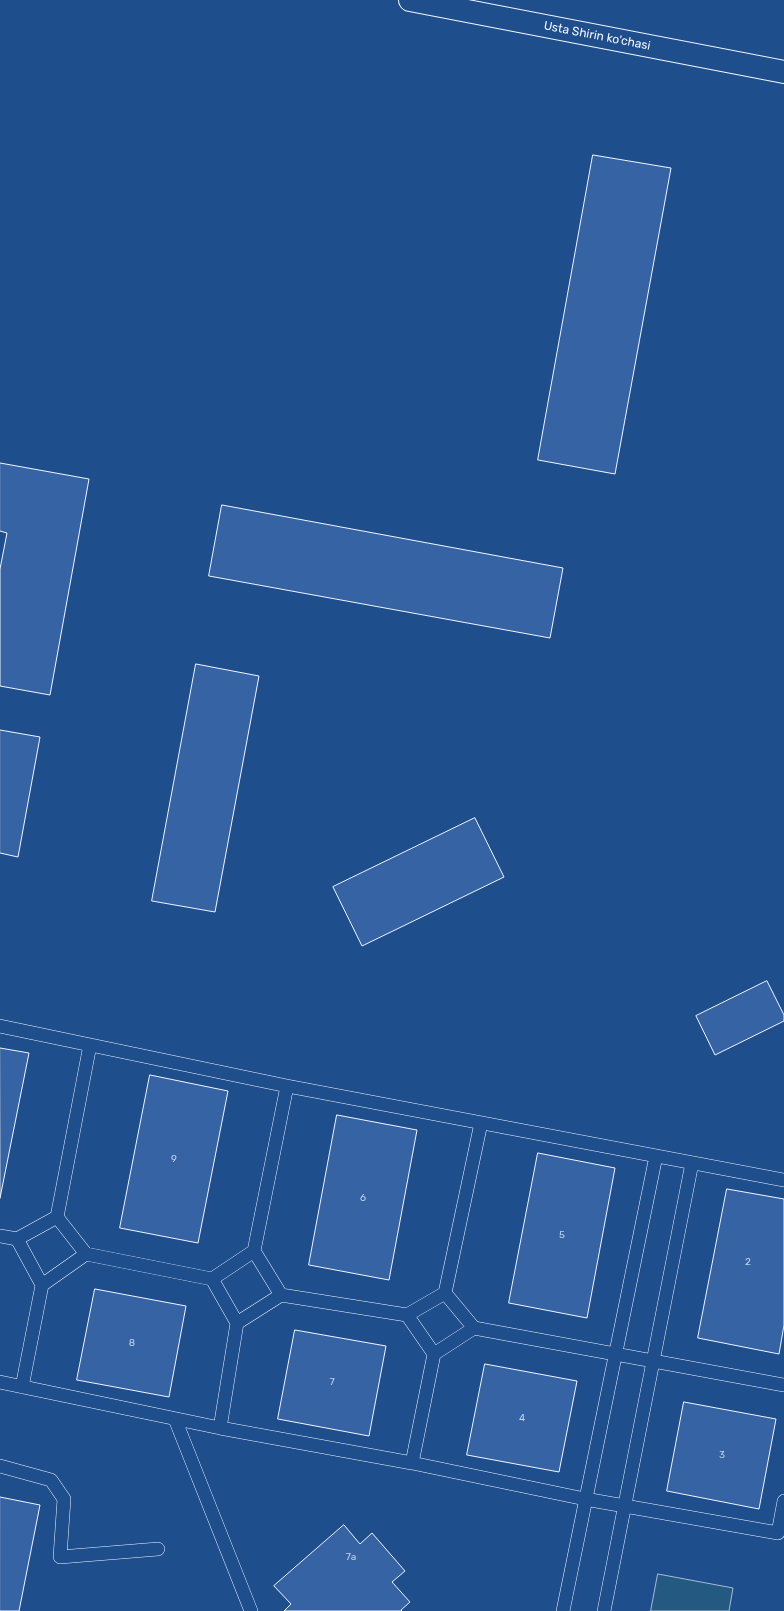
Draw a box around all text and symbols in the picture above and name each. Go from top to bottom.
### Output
street label: Usta Shirin ko'chasi [542,19,652,53]
house number: 9 [171,1153,177,1165]
house number: 6 [360,1192,366,1204]
house number: 5 [559,1229,565,1241]
house number: 2 [745,1256,751,1268]
house number: 8 [129,1337,135,1349]
house number: 7 [329,1376,335,1388]
house number: 4 [519,1412,525,1424]
house number: 3 [719,1449,725,1461]
house number: 7a [346,1551,356,1563]

